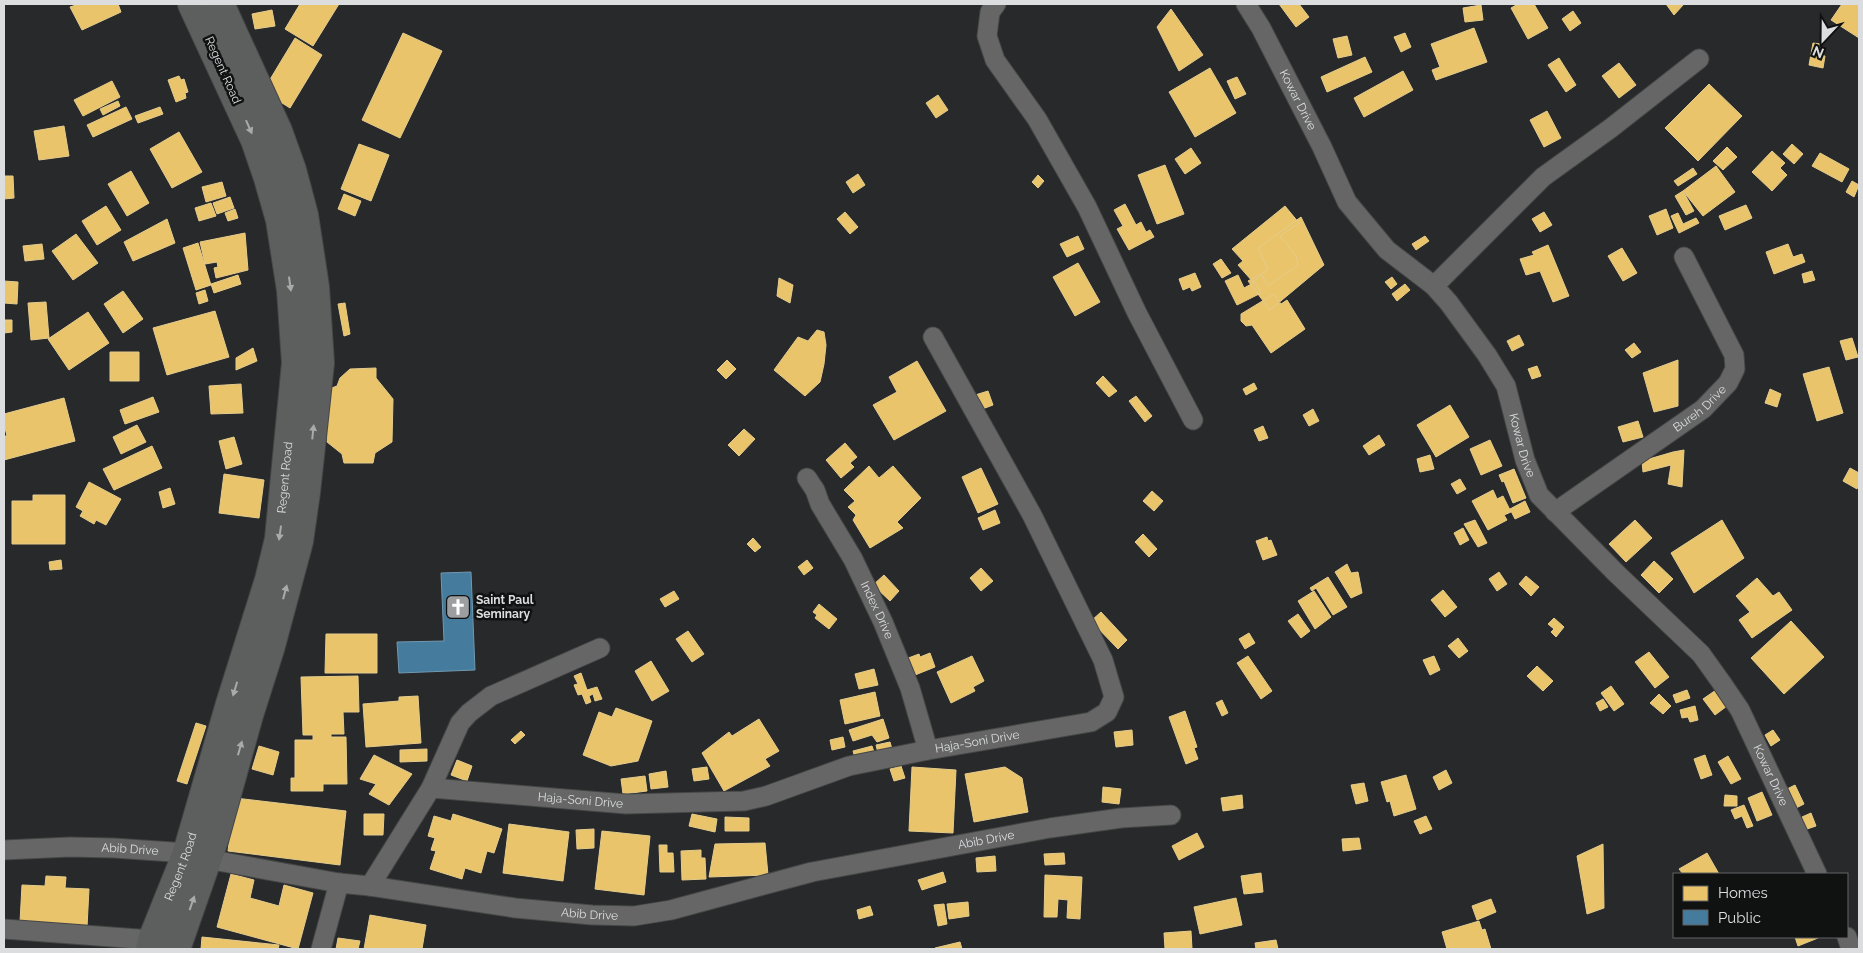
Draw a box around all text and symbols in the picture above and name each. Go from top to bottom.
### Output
north arrow [1798,15,1848,65]
street label: Regent Road [202,34,244,106]
text: N [1810,43,1826,61]
street label: Kowar Drive [1277,67,1319,132]
one-way arrow [246,120,254,134]
one-way arrow [286,276,294,292]
street label: Bureh Drive [1670,382,1729,435]
street label: Kowar Drive [1506,412,1538,479]
one-way arrow [309,424,317,440]
street label: Regent Road [275,441,295,514]
one-way arrow [276,525,284,541]
street label: Index Drive [858,579,896,641]
one-way arrow [281,584,289,599]
place label: Saint Paul Seminary [476,593,534,621]
church icon: Saint Paul Seminary [445,594,471,620]
one-way arrow [230,682,238,697]
street label: Haja-Soni Drive [934,727,1020,756]
one-way arrow [236,740,244,755]
street label: Kowar Drive [1750,742,1791,808]
street label: Haja-Soni Drive [537,790,624,811]
street label: Abib Drive [957,828,1016,852]
street label: Regent Road [161,831,200,903]
street label: Abib Drive [101,841,159,858]
legend [1673,873,1848,938]
text: Homes [1718,884,1768,902]
one-way arrow [188,895,196,910]
street label: Abib Drive [560,905,618,923]
text: Public [1718,909,1761,927]

